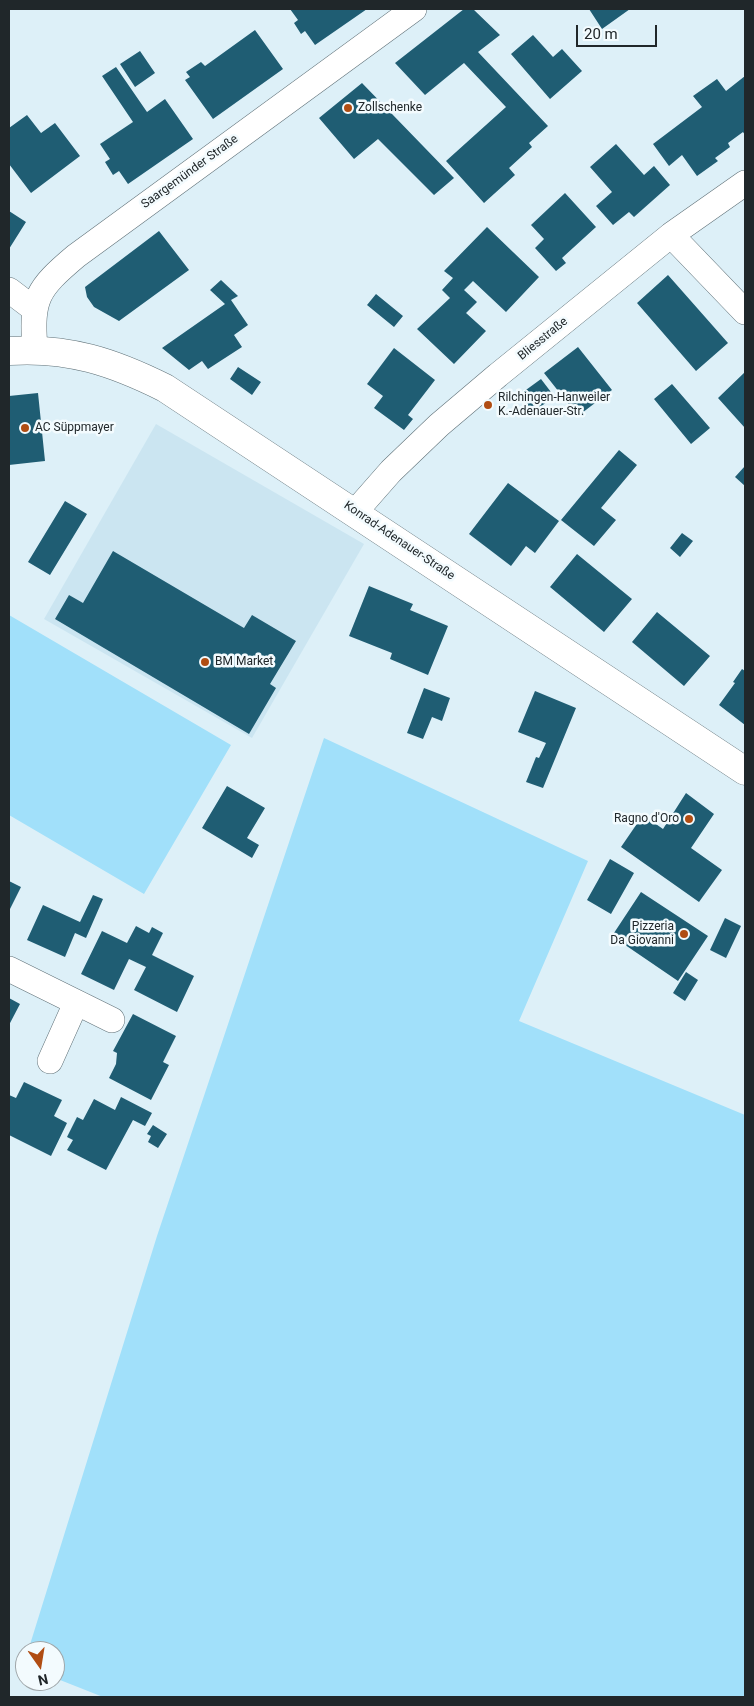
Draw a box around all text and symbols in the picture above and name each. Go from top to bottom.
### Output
scale bar [579,15,660,47]
text: 20 m [584,25,618,43]
place label: Zollschenke [358,101,422,115]
marker: Zollschenke [342,102,354,114]
street label: Saargemünder Straße [139,132,241,212]
street label: Bliesstraße [515,315,571,363]
place label: Rilchingen-Hanweiler K.-Adenauer-Str. [498,391,610,419]
marker: Rilchingen-Hanweiler K.-Adenauer-Str. [482,399,494,411]
place label: AC Süppmayer [35,421,114,435]
marker: AC Süppmayer [19,422,31,434]
street label: Konrad-Adenauer-Straße [341,498,457,584]
place label: BM Market [215,655,273,669]
marker: BM Market [199,656,211,668]
place label: Ragno d'Oro [614,812,679,826]
marker: Ragno d'Oro [683,813,695,825]
place label: Pizzeria Da Giovanni [610,920,674,948]
marker: Pizzeria Da Giovanni [678,928,690,940]
north arrow [15,1641,65,1691]
text: N [37,1671,50,1689]

